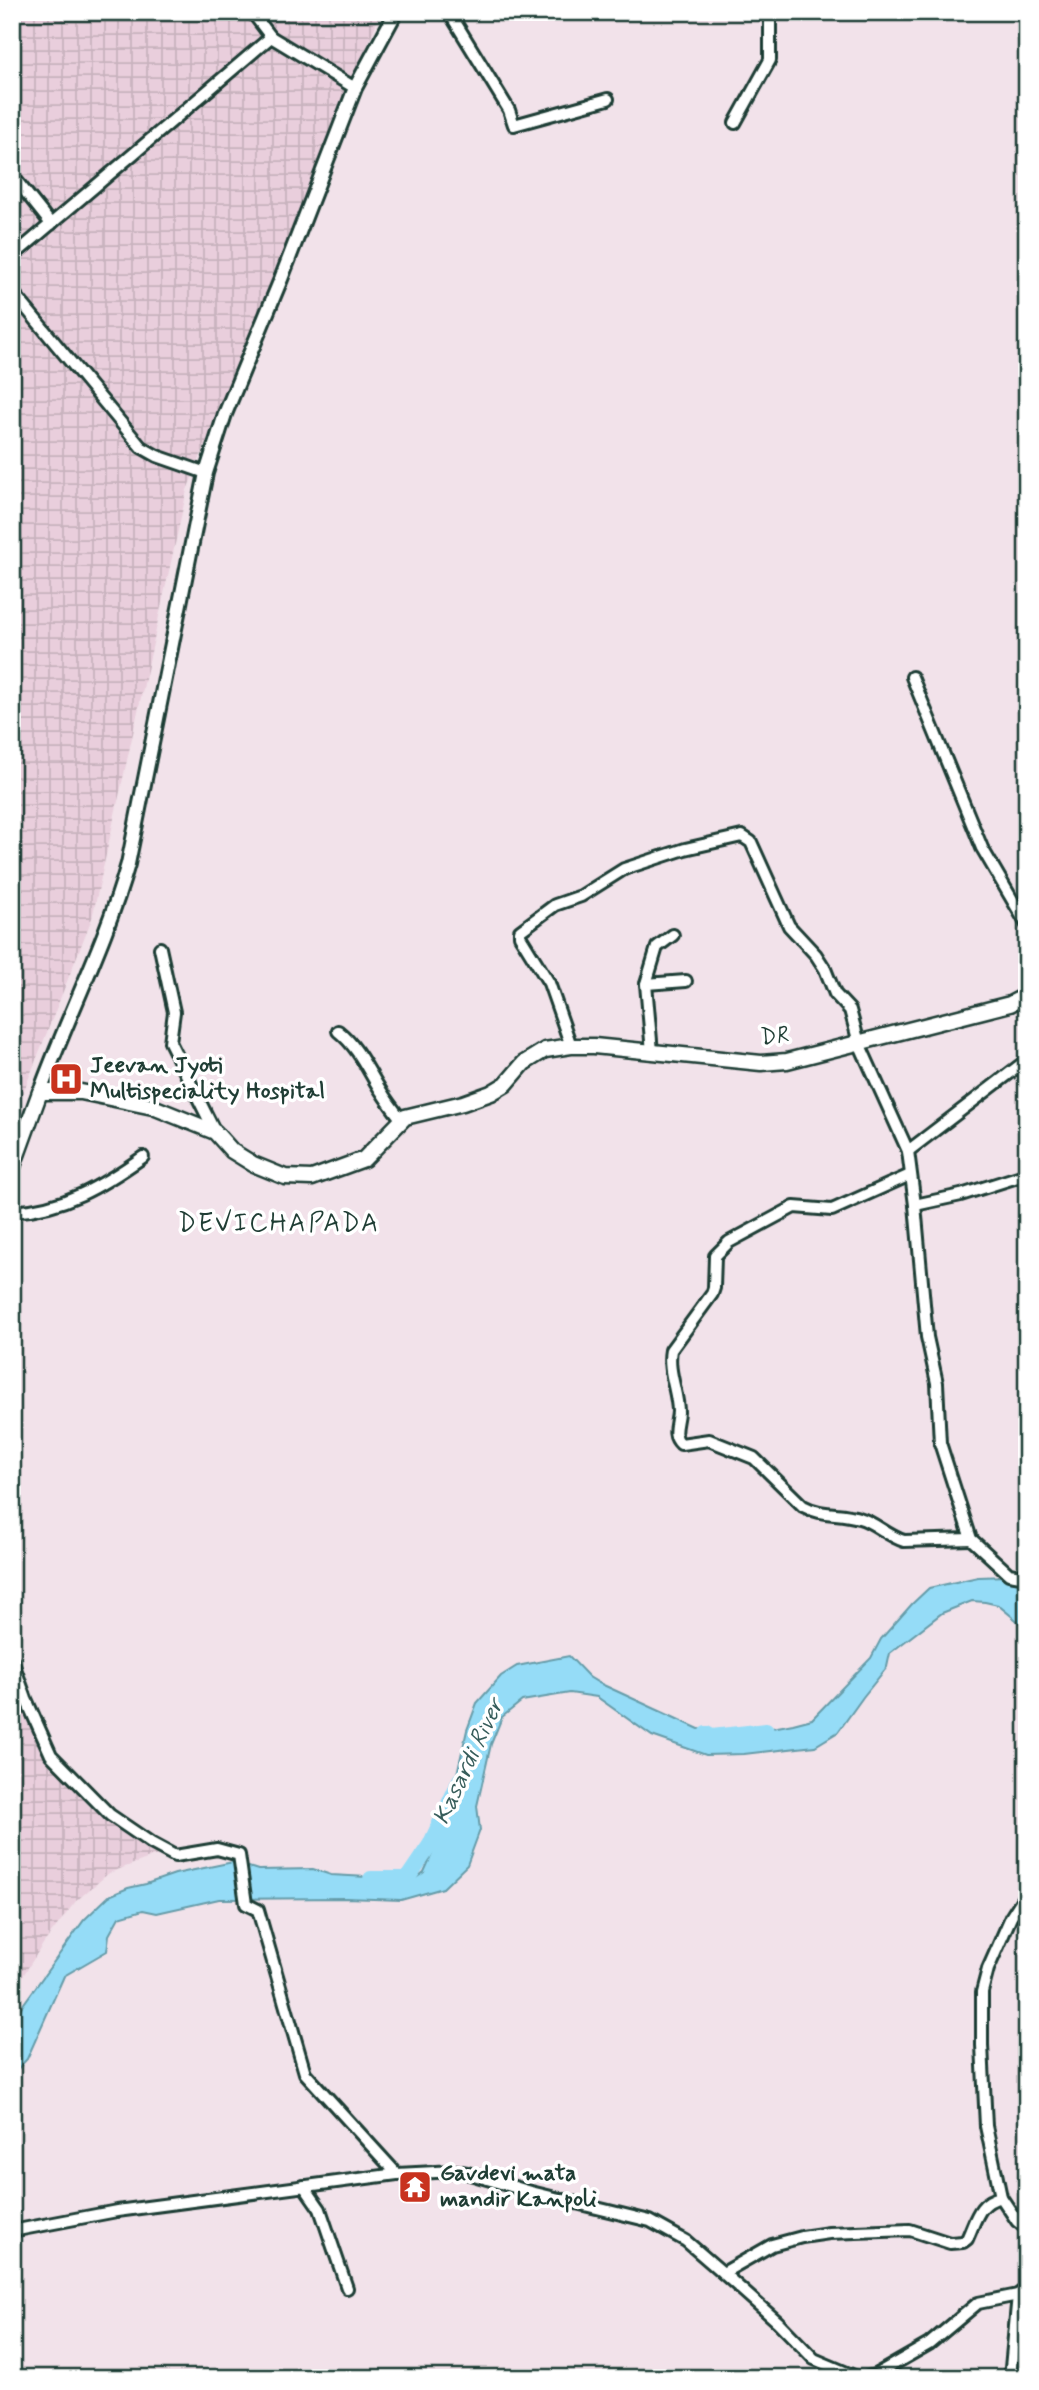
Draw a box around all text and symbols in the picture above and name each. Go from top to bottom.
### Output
street label: DR [759,1021,791,1053]
place label: Jeevan Jyoti Multispeciality Hospital [90,1051,325,1107]
hospital icon: Jeevan Jyoti Multispeciality Hospital [47,1060,85,1098]
district label: DEVICHAPADA [178,1207,380,1241]
water label: Kasardi River [426,1692,513,1830]
place label: Gavdevi mata mandir Kanpoli [440,2159,597,2215]
temple icon: Gavdevi mata mandir Kanpoli [396,2168,434,2206]

